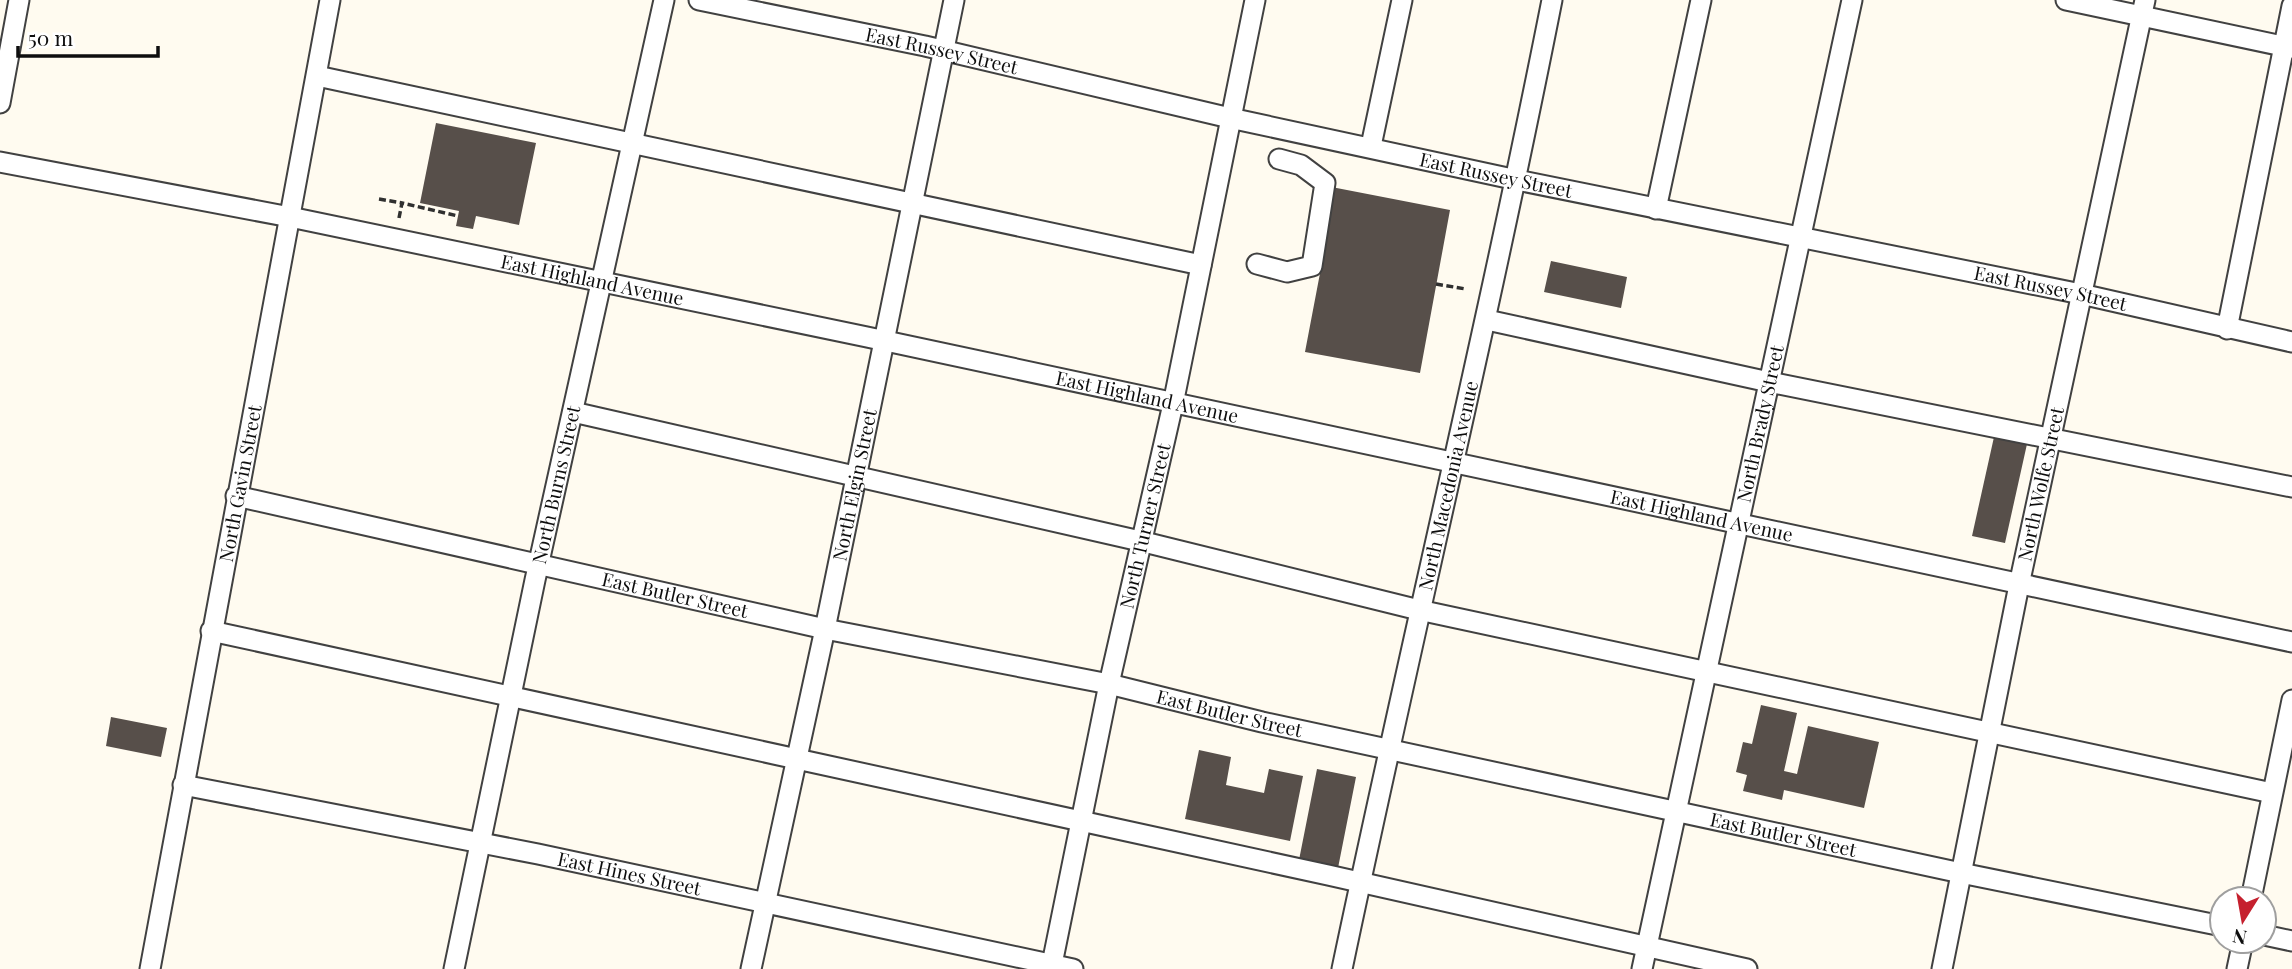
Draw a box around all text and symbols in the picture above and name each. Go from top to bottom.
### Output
scale bar [18,14,158,58]
street label: East Russey Street [863,20,1021,80]
text: 50 m [28,23,74,51]
street label: East Russey Street [1417,145,1575,203]
street label: East Highland Avenue [499,247,686,311]
street label: East Russey Street [1972,259,2130,316]
street label: North Brady Street [1730,342,1789,505]
street label: East Highland Avenue [1054,364,1241,428]
street label: North Macedonia Avenue [1411,378,1483,593]
street label: North Gavin Street [212,402,267,564]
street label: North Burns Street [525,402,586,566]
street label: North Wolfe Street [2011,404,2069,563]
street label: North Elgin Street [825,406,882,563]
street label: North Turner Street [1113,440,1176,611]
street label: East Highland Avenue [1608,482,1795,547]
street label: East Butler Street [600,565,751,623]
street label: East Butler Street [1154,682,1305,742]
street label: East Butler Street [1708,805,1859,862]
street label: East Hines Street [555,845,704,901]
north arrow [2208,885,2278,955]
text: N [2230,924,2249,952]

